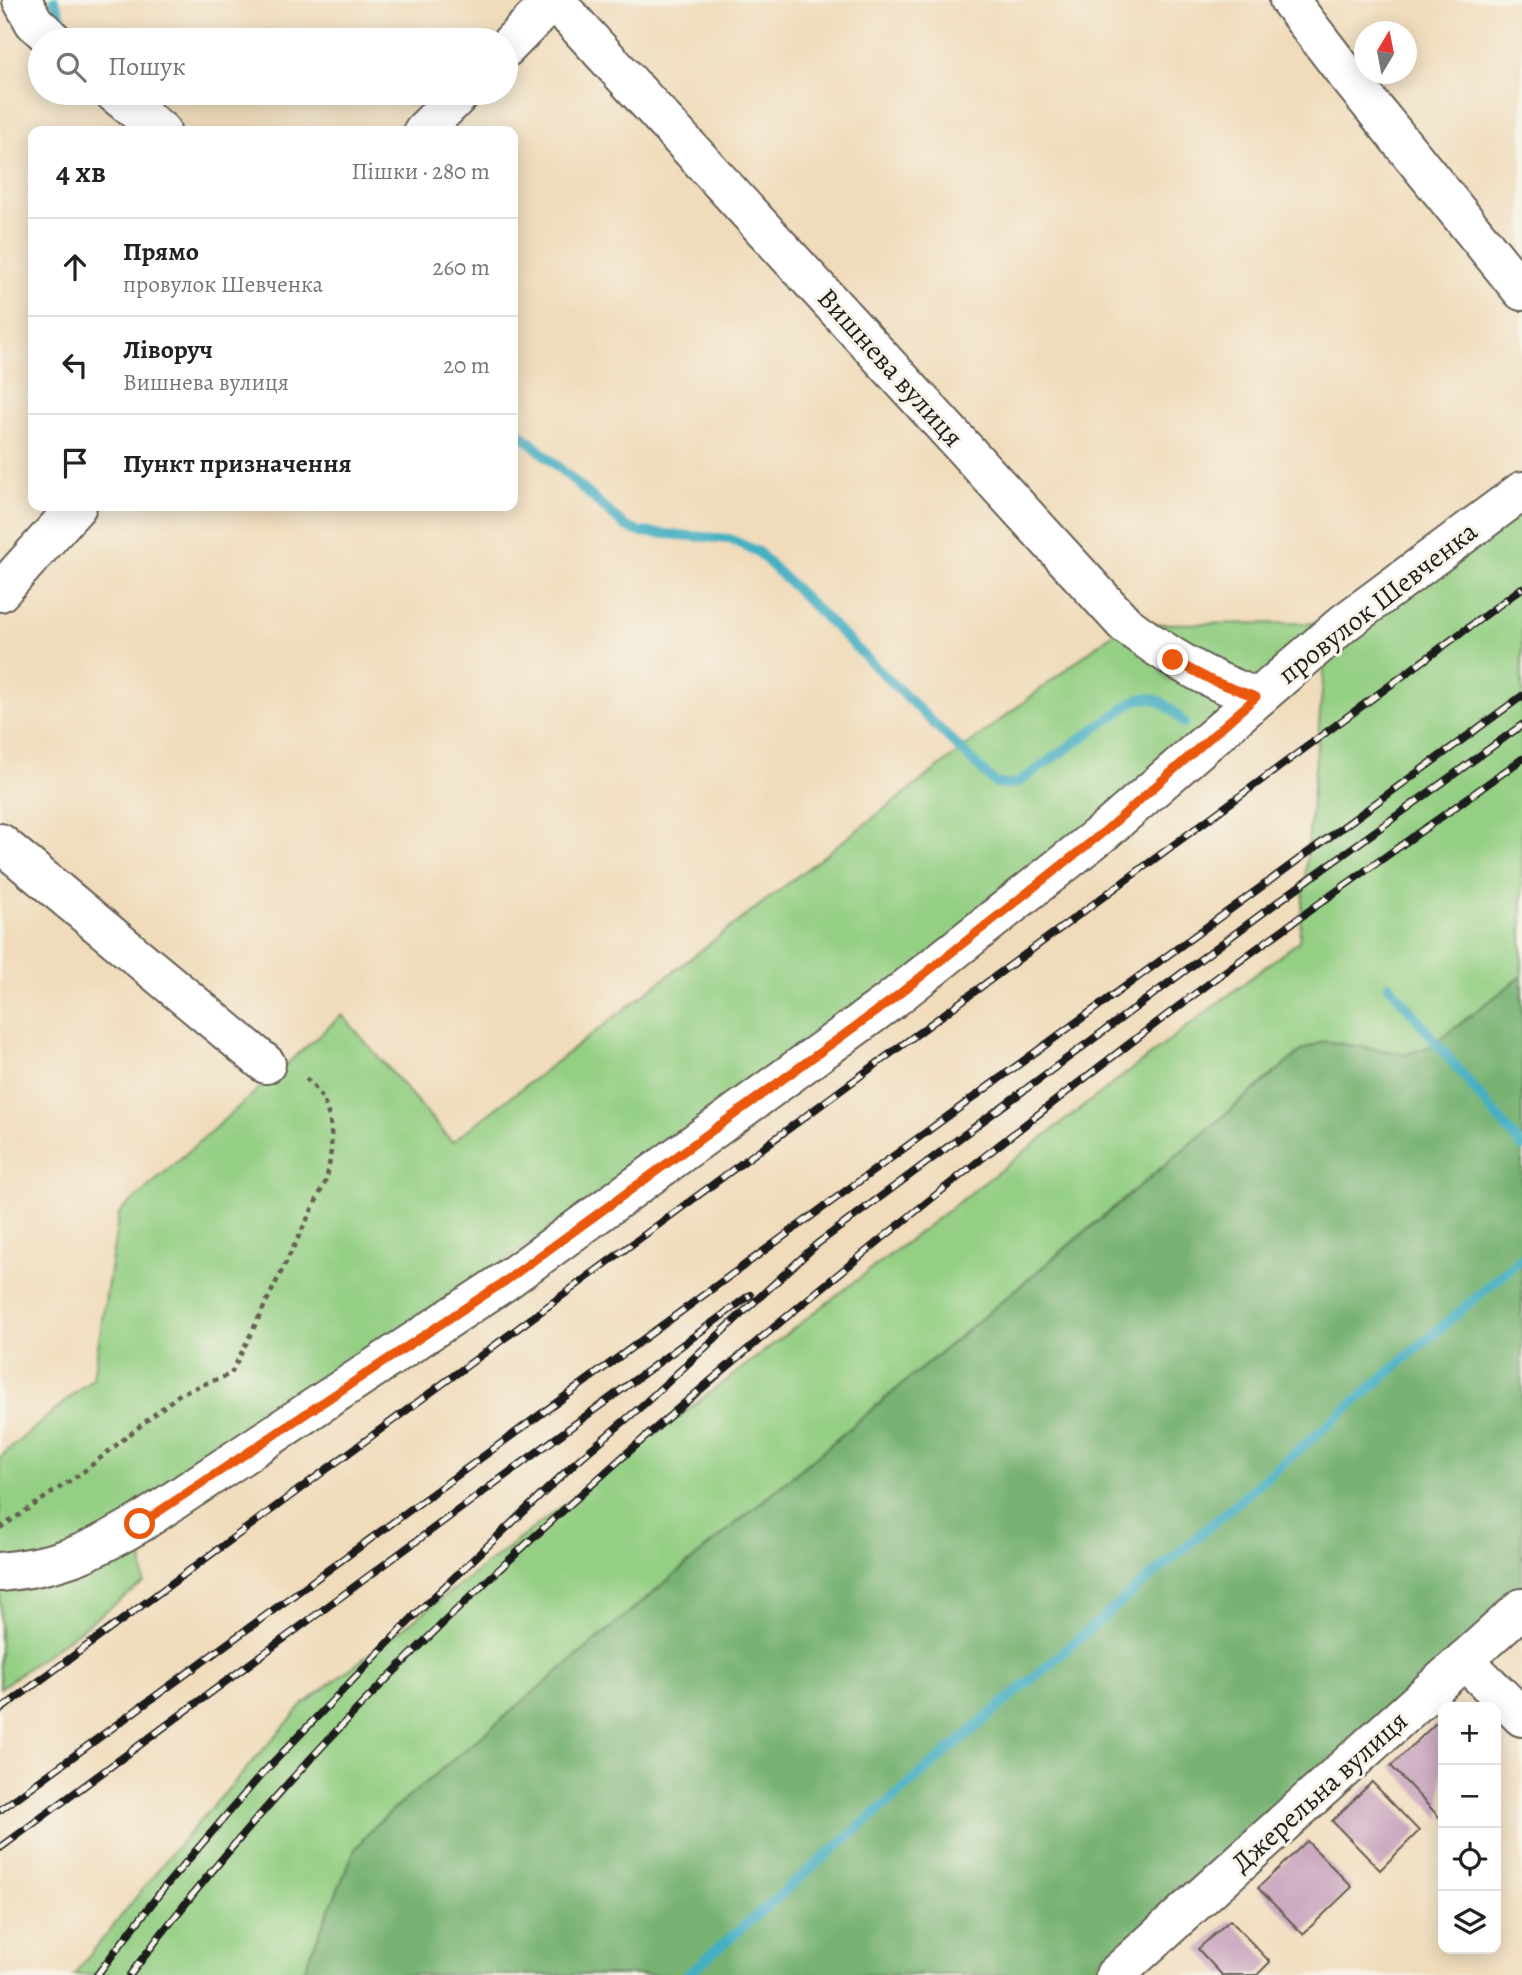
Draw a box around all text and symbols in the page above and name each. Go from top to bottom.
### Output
north arrow [1354,21,1417,84]
search box [28,28,518,105]
icon: search [52,48,90,86]
text: Пошук [108,49,186,84]
text: 4 хв [56,152,106,192]
text: Пішки · 280 m [351,156,490,187]
text: Прямо [123,234,199,269]
icon: ahead [56,248,94,286]
text: 260 m [432,252,490,283]
text: провулок Шевченка [123,269,323,300]
street label: Вишнева вулиця [809,280,972,455]
text: Ліворуч [123,332,213,367]
icon: left [56,346,94,384]
text: 20 m [443,350,490,381]
text: Вишнева вулиця [123,367,289,398]
icon: arrive [56,444,94,482]
text: Пункт призначення [123,446,352,481]
street label: провулок Шевченка [1270,513,1485,693]
route end [1157,644,1188,675]
route start [124,1508,155,1539]
street label: Джерельна вулиця [1223,1702,1416,1881]
map controls [1438,1702,1501,1954]
button: + [1438,1702,1501,1765]
button: − [1438,1765,1501,1828]
button: locate [1438,1828,1501,1891]
button: layers [1438,1891,1501,1954]

